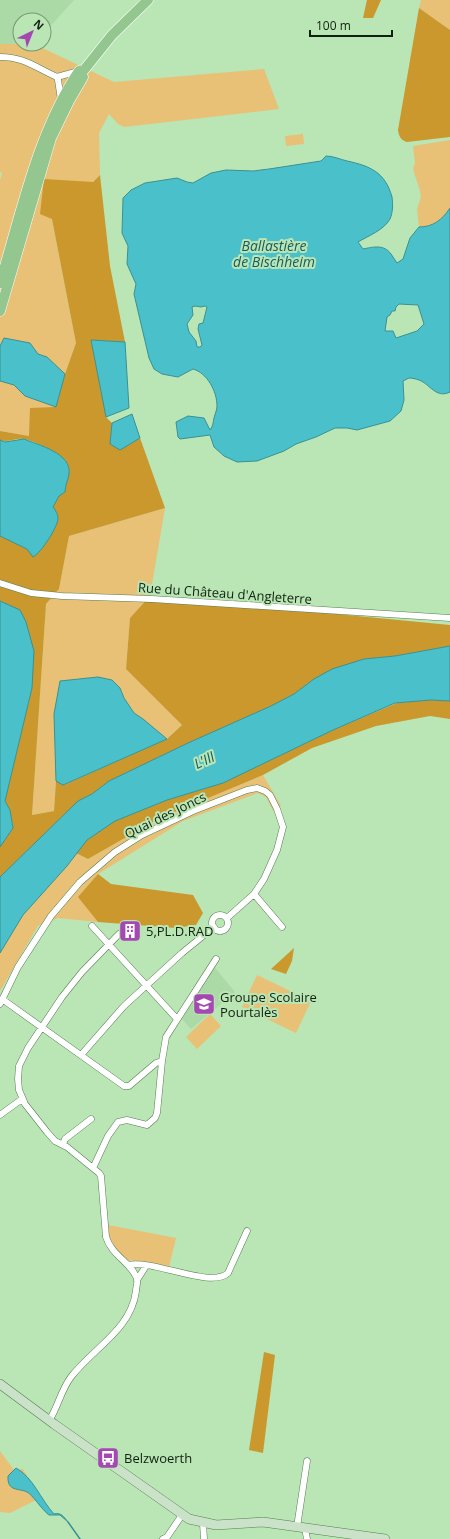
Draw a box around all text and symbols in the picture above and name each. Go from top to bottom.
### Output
north arrow [12,12,52,52]
scale bar [310,12,392,38]
text: N [31,16,48,33]
text: 100 m [316,17,351,34]
water label: Ballastière de Bischheim [233,236,315,271]
street label: Rue du Château d'Angleterre [137,578,313,608]
water label: L'Ill [191,747,218,773]
street label: Quai des Joncs [121,788,209,842]
building icon: 5,PL.D.RAD [117,918,143,944]
place label: 5,PL.D.RAD [146,922,213,940]
place label: Groupe Scolaire Pourtalès [220,988,317,1021]
school or university icon: Groupe Scolaire Pourtalès [191,991,217,1017]
bus stop icon: Belzwoerth [95,1445,121,1471]
place label: Belzwoerth [124,1449,192,1467]

